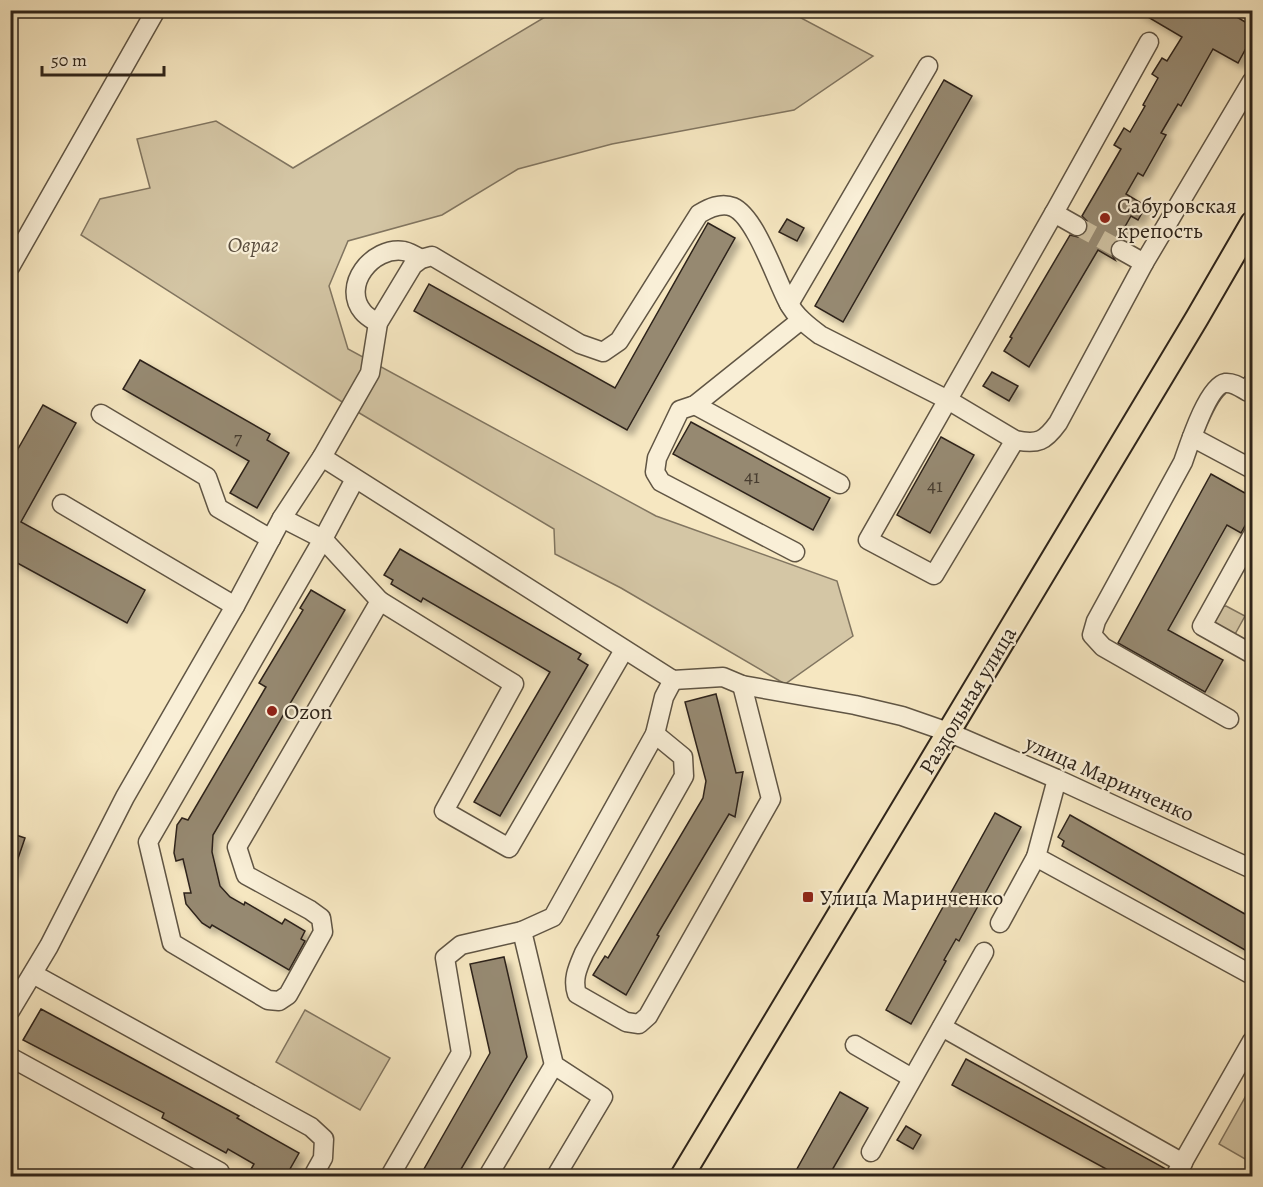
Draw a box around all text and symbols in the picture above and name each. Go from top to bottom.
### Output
scale bar [42,39,164,77]
text: 50 m [51,48,87,72]
place label: Сабуровская крепость [1117,191,1237,246]
marker: Сабуровская крепость [1098,211,1112,225]
park label: Овраг [227,230,279,260]
house number: 7 [234,424,243,451]
house number: 41 [744,463,760,490]
house number: 41 [927,472,943,499]
street label: Раздольная улица [912,620,1024,780]
place label: Ozon [284,697,332,727]
marker: Ozon [265,704,279,718]
street label: улица Маринченко [1020,728,1199,830]
place label: Улица Маринченко [820,883,1003,913]
marker: Улица Маринченко [801,890,815,904]

